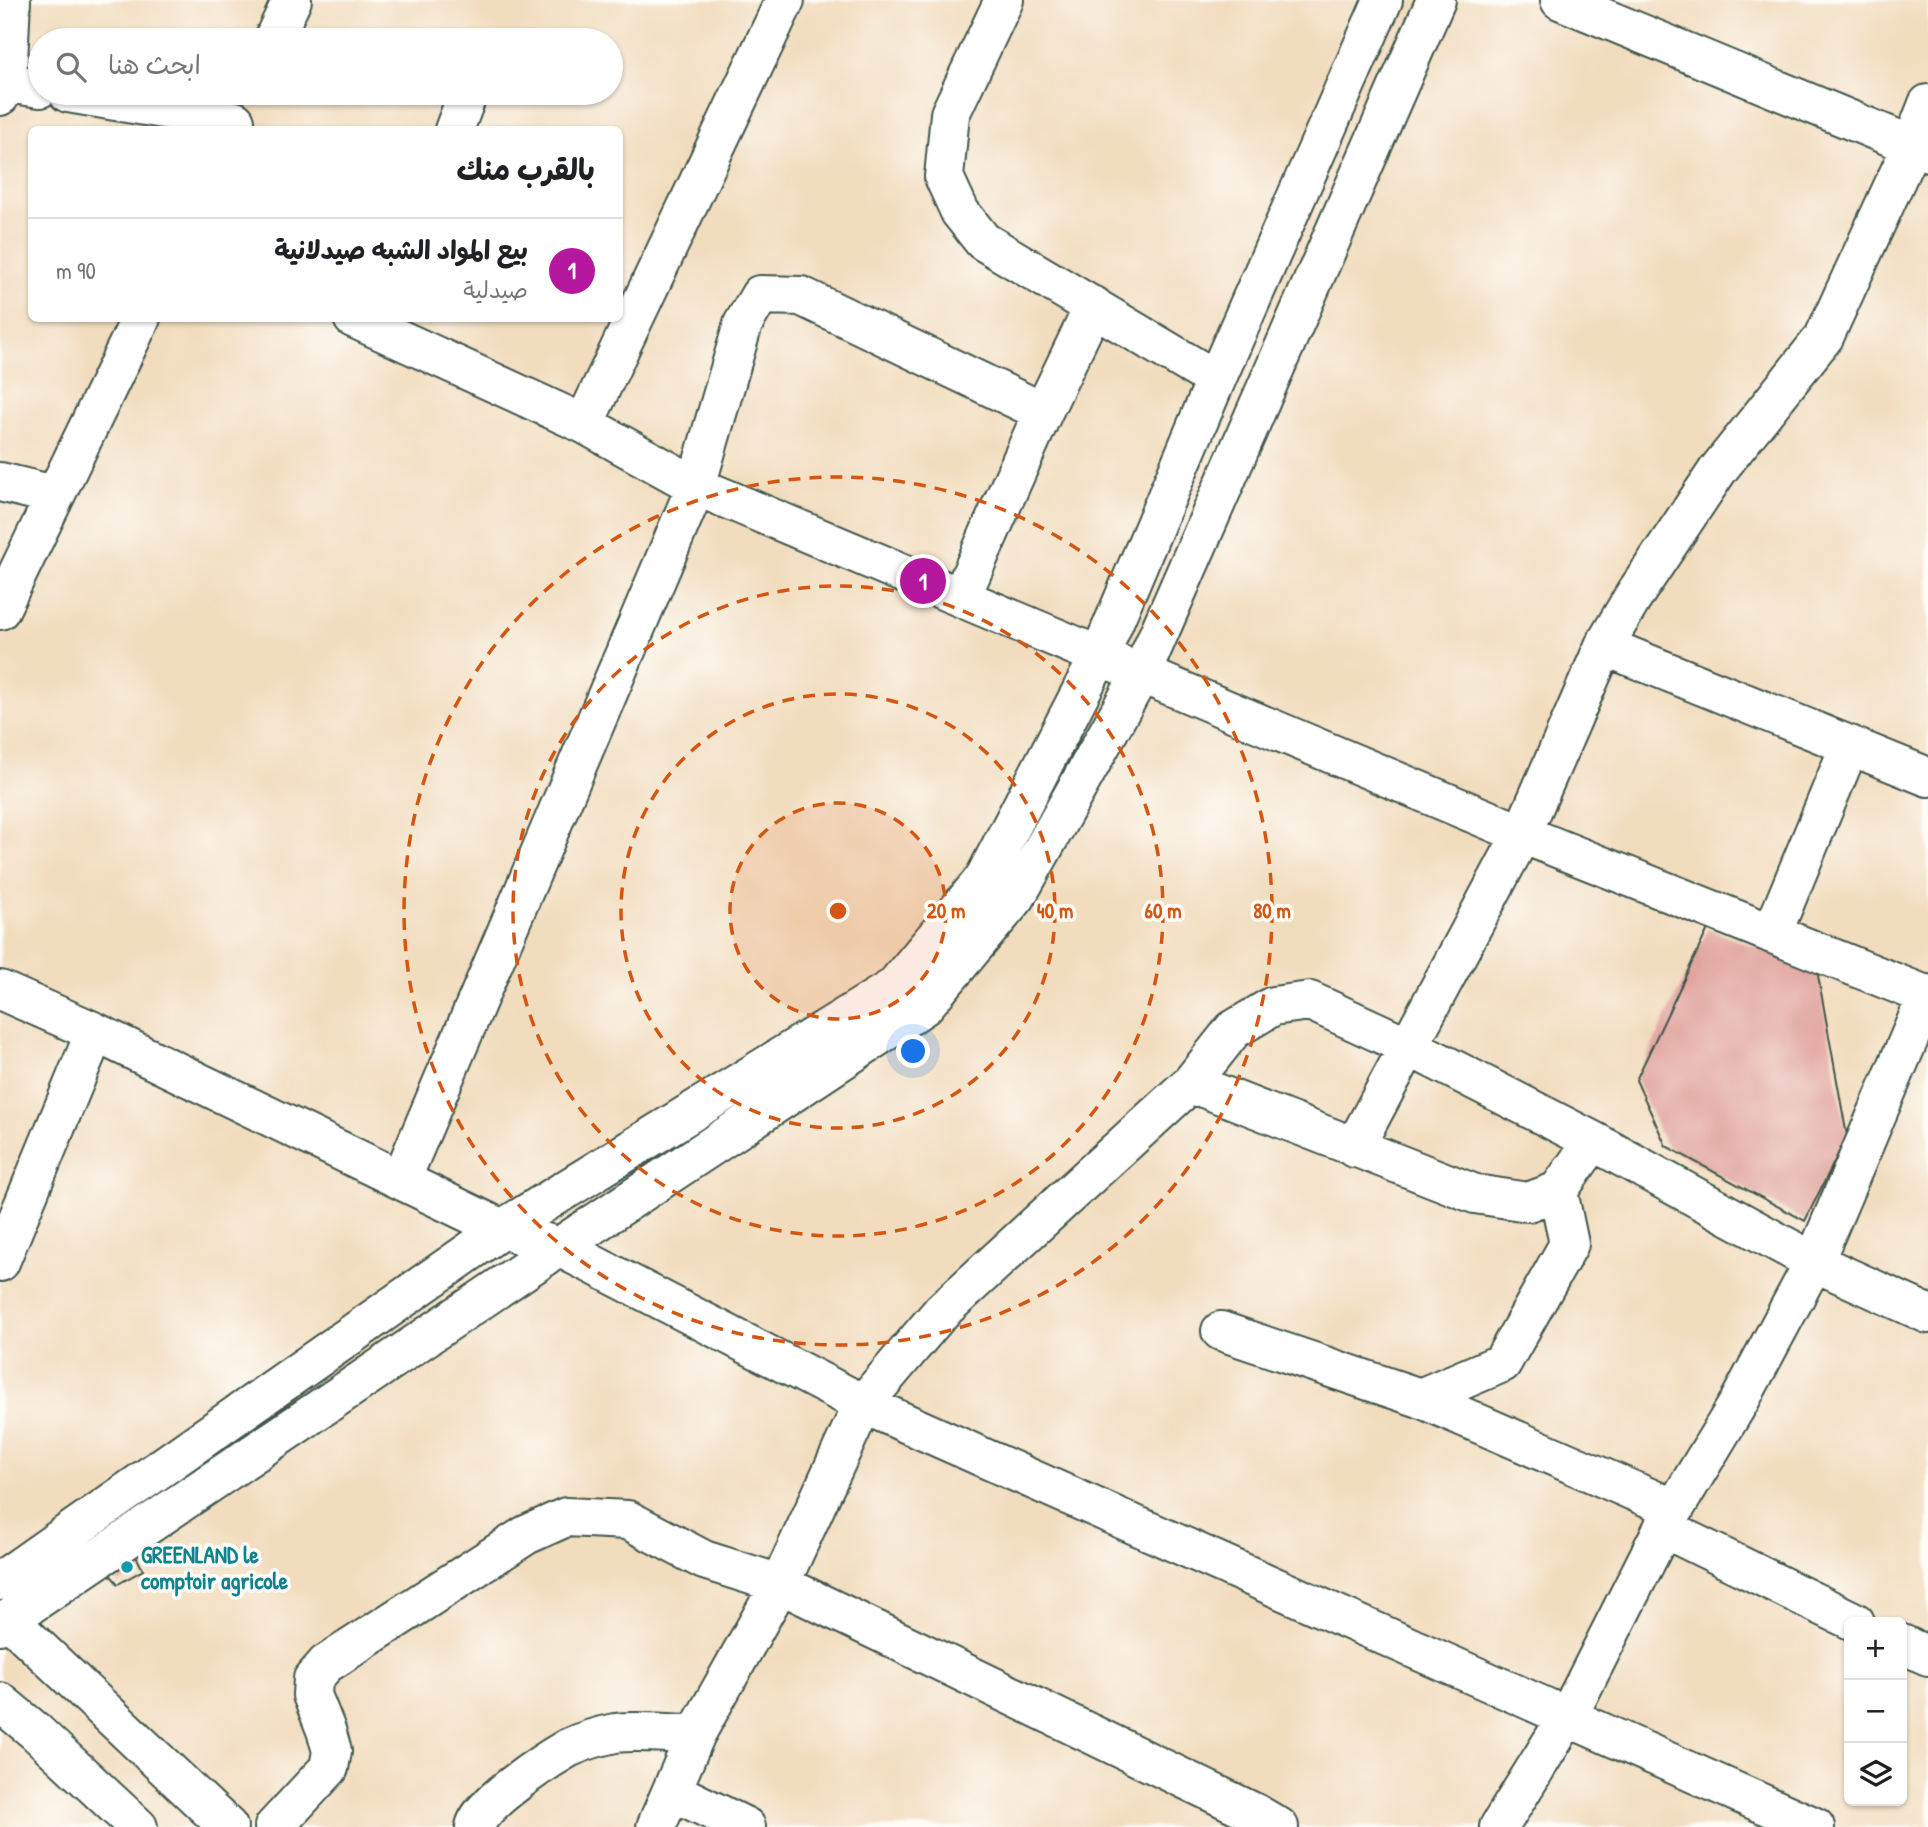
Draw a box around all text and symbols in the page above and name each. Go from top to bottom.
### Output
search box [28,28,623,105]
text: ابحث هنا [108,47,201,82]
icon: search [52,48,90,86]
text: بالقرب منك [457,149,595,189]
text: بيع المواد الشبه صيدلانية [274,232,528,267]
text: 90 m [56,255,96,286]
text: 1 [568,255,576,286]
text: صيدلية [463,274,528,305]
pin: 1 [900,555,946,607]
text: 20 m [927,896,965,925]
text: 40 m [1037,896,1073,925]
text: 60 m [1145,896,1181,925]
text: 80 m [1253,896,1291,925]
centre of rings [826,899,850,923]
your location [896,1034,930,1068]
place label: GREENLAND le comptoir agricole [141,1539,289,1597]
marker: GREENLAND le comptoir agricole [119,1559,135,1575]
map controls [1844,1617,1907,1806]
button: + [1844,1617,1907,1680]
button: − [1844,1680,1907,1743]
button: layers [1844,1743,1907,1806]

